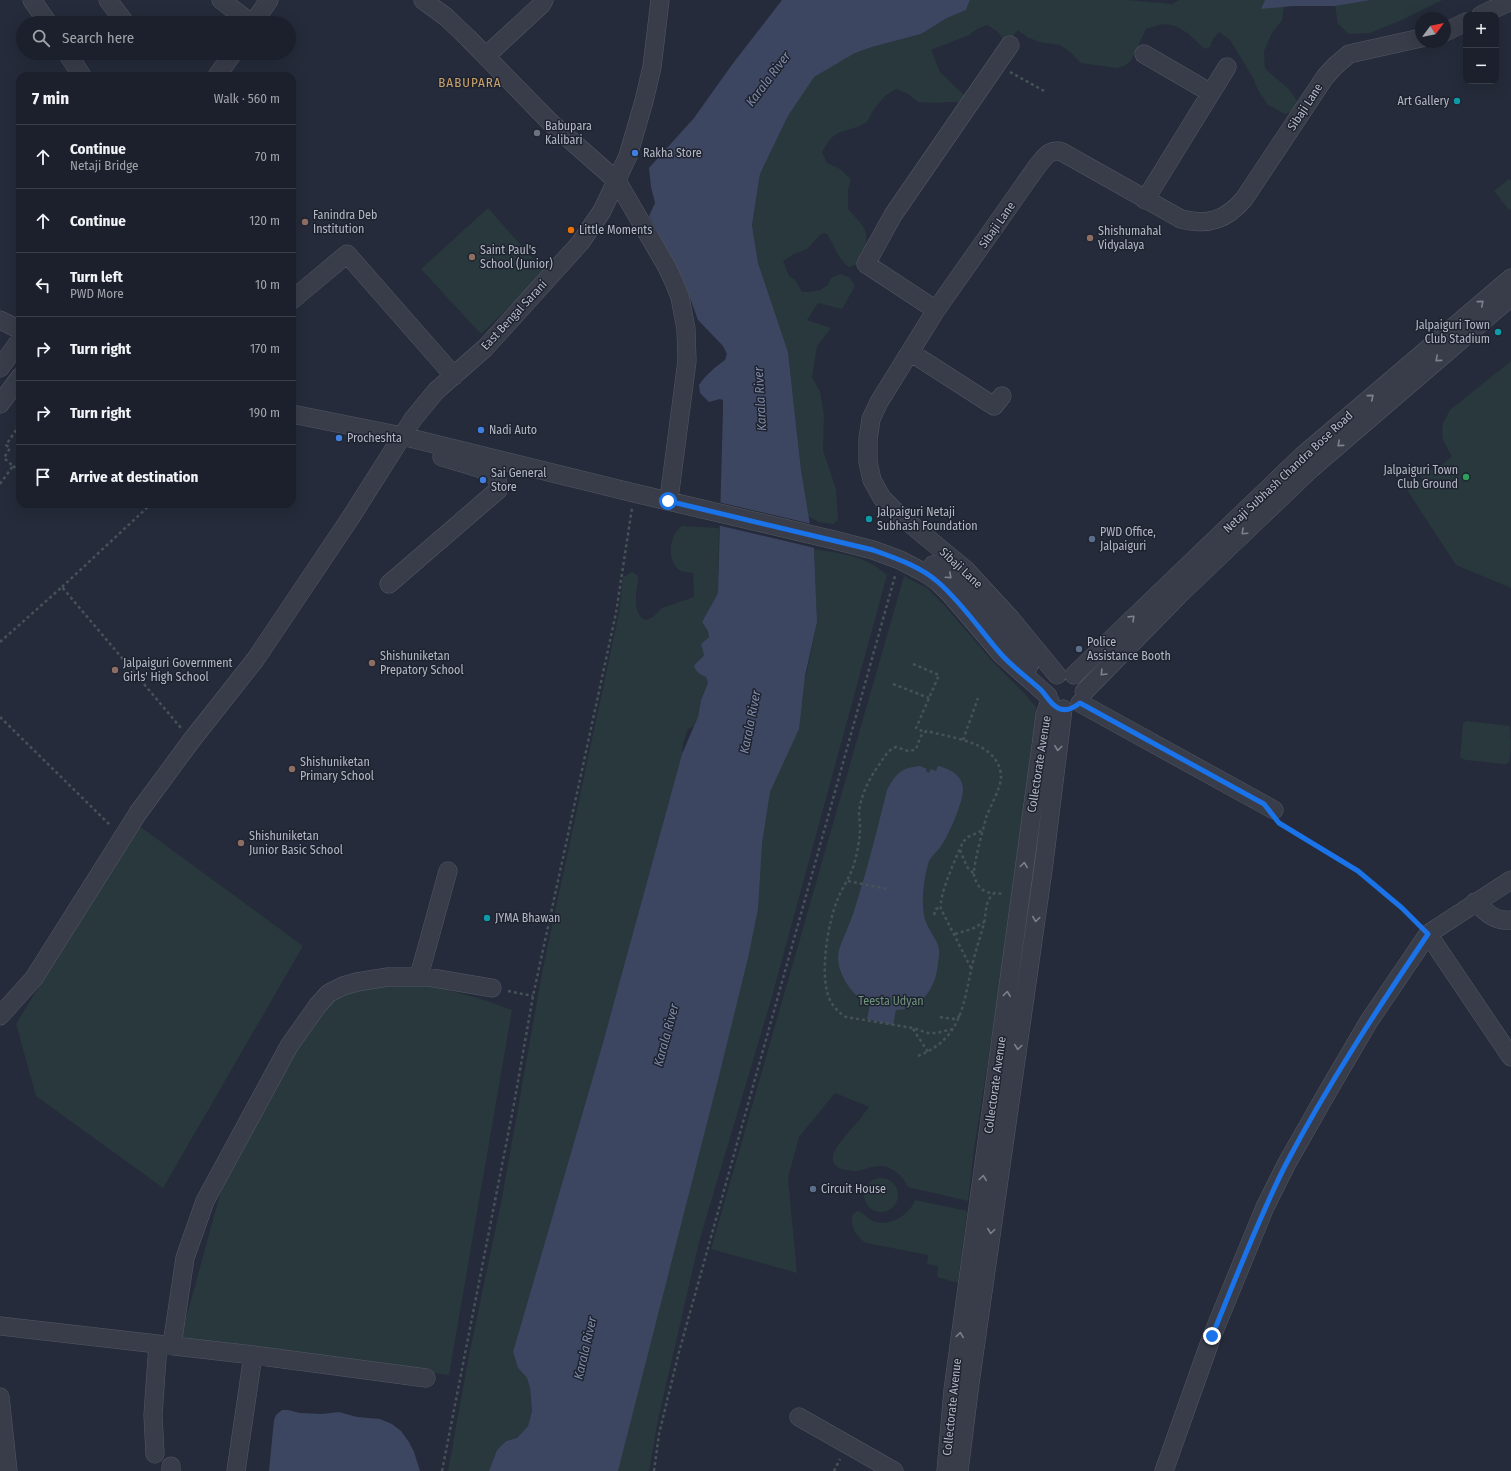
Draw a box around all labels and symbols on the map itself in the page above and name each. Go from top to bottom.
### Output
north arrow [1415,12,1451,48]
water label: Karala River [743,48,794,109]
district label: BABUPARA [438,75,502,90]
street label: Sibaji Lane [1285,81,1325,133]
place label: Art Gallery [1397,94,1450,108]
marker: Art Gallery [1452,96,1462,106]
place label: Babupara Kalibari [545,119,592,147]
marker: Babupara Kalibari [532,128,542,138]
place label: Rakha Store [643,146,702,160]
marker: Rakha Store [630,148,640,158]
street label: Sibaji Lane [976,199,1018,251]
place label: Fanindra Deb Institution [313,208,377,236]
marker: Fanindra Deb Institution [300,217,310,227]
place label: Little Moments [579,223,652,237]
place label: Shishumahal Vidyalaya [1098,224,1161,252]
marker: Little Moments [566,225,576,235]
marker: Shishumahal Vidyalaya [1085,233,1095,243]
place label: Saint Paul's School (Junior) [480,243,553,271]
marker: Saint Paul's School (Junior) [467,252,477,262]
street label: East Bengal Sarani [478,277,550,353]
one-way arrow [1476,301,1483,308]
place label: Jalpaiguri Town Club Stadium [1415,318,1490,346]
marker: Jalpaiguri Town Club Stadium [1493,327,1503,337]
one-way arrow [1436,354,1443,361]
water label: Karala River [751,366,769,431]
one-way arrow [1366,394,1374,401]
street label: Netaji Subhash Chandra Bose Road [1220,408,1356,536]
place label: Nadi Auto [489,423,537,437]
marker: Nadi Auto [476,425,486,435]
place label: Procheshta [347,431,402,445]
marker: Procheshta [334,433,344,443]
one-way arrow [1337,439,1345,446]
place label: Jalpaiguri Town Club Ground [1383,463,1458,491]
place label: Sai General Store [491,466,546,494]
marker: Jalpaiguri Town Club Ground [1461,472,1471,482]
marker: Sai General Store [478,475,488,485]
route start [659,492,677,510]
place label: Jalpaiguri Netaji Subhash Foundation [877,505,978,533]
marker: Jalpaiguri Netaji Subhash Foundation [864,514,874,524]
place label: PWD Office, Jalpaiguri [1100,525,1156,553]
one-way arrow [1242,527,1249,534]
marker: PWD Office, Jalpaiguri [1087,534,1097,544]
street label: Sibaji Lane [937,545,985,591]
one-way arrow [945,571,952,578]
one-way arrow [1127,616,1135,623]
place label: Police Assistance Booth [1087,635,1171,663]
marker: Police Assistance Booth [1074,644,1084,654]
place label: Shishuniketan Prepatory School [380,649,464,677]
place label: Jalpaiguri Government Girls' High School [123,656,233,684]
marker: Shishuniketan Prepatory School [367,658,377,668]
marker: Jalpaiguri Government Girls' High School [110,665,120,675]
one-way arrow [1100,668,1107,676]
water label: Karala River [737,689,764,755]
street label: Collectorate Avenue [1024,715,1054,813]
one-way arrow [1054,745,1063,751]
place label: Shishuniketan Primary School [300,755,374,783]
marker: Shishuniketan Primary School [287,764,297,774]
place label: Shishuniketan Junior Basic School [249,829,343,857]
marker: Shishuniketan Junior Basic School [236,838,246,848]
one-way arrow [1019,862,1028,868]
place label: JYMA Bhawan [495,911,560,925]
marker: JYMA Bhawan [482,913,492,923]
one-way arrow [1032,916,1041,922]
one-way arrow [1002,991,1011,997]
park label: Teesta Udyan [858,994,924,1008]
water label: Karala River [650,1002,682,1068]
street label: Collectorate Avenue [981,1036,1009,1134]
one-way arrow [1014,1044,1023,1050]
one-way arrow [978,1175,987,1181]
place label: Circuit House [821,1182,886,1196]
marker: Circuit House [808,1184,818,1194]
one-way arrow [987,1228,996,1234]
water label: Karala River [570,1315,600,1381]
route end [1203,1327,1221,1345]
one-way arrow [956,1332,965,1338]
street label: Collectorate Avenue [940,1358,964,1456]

